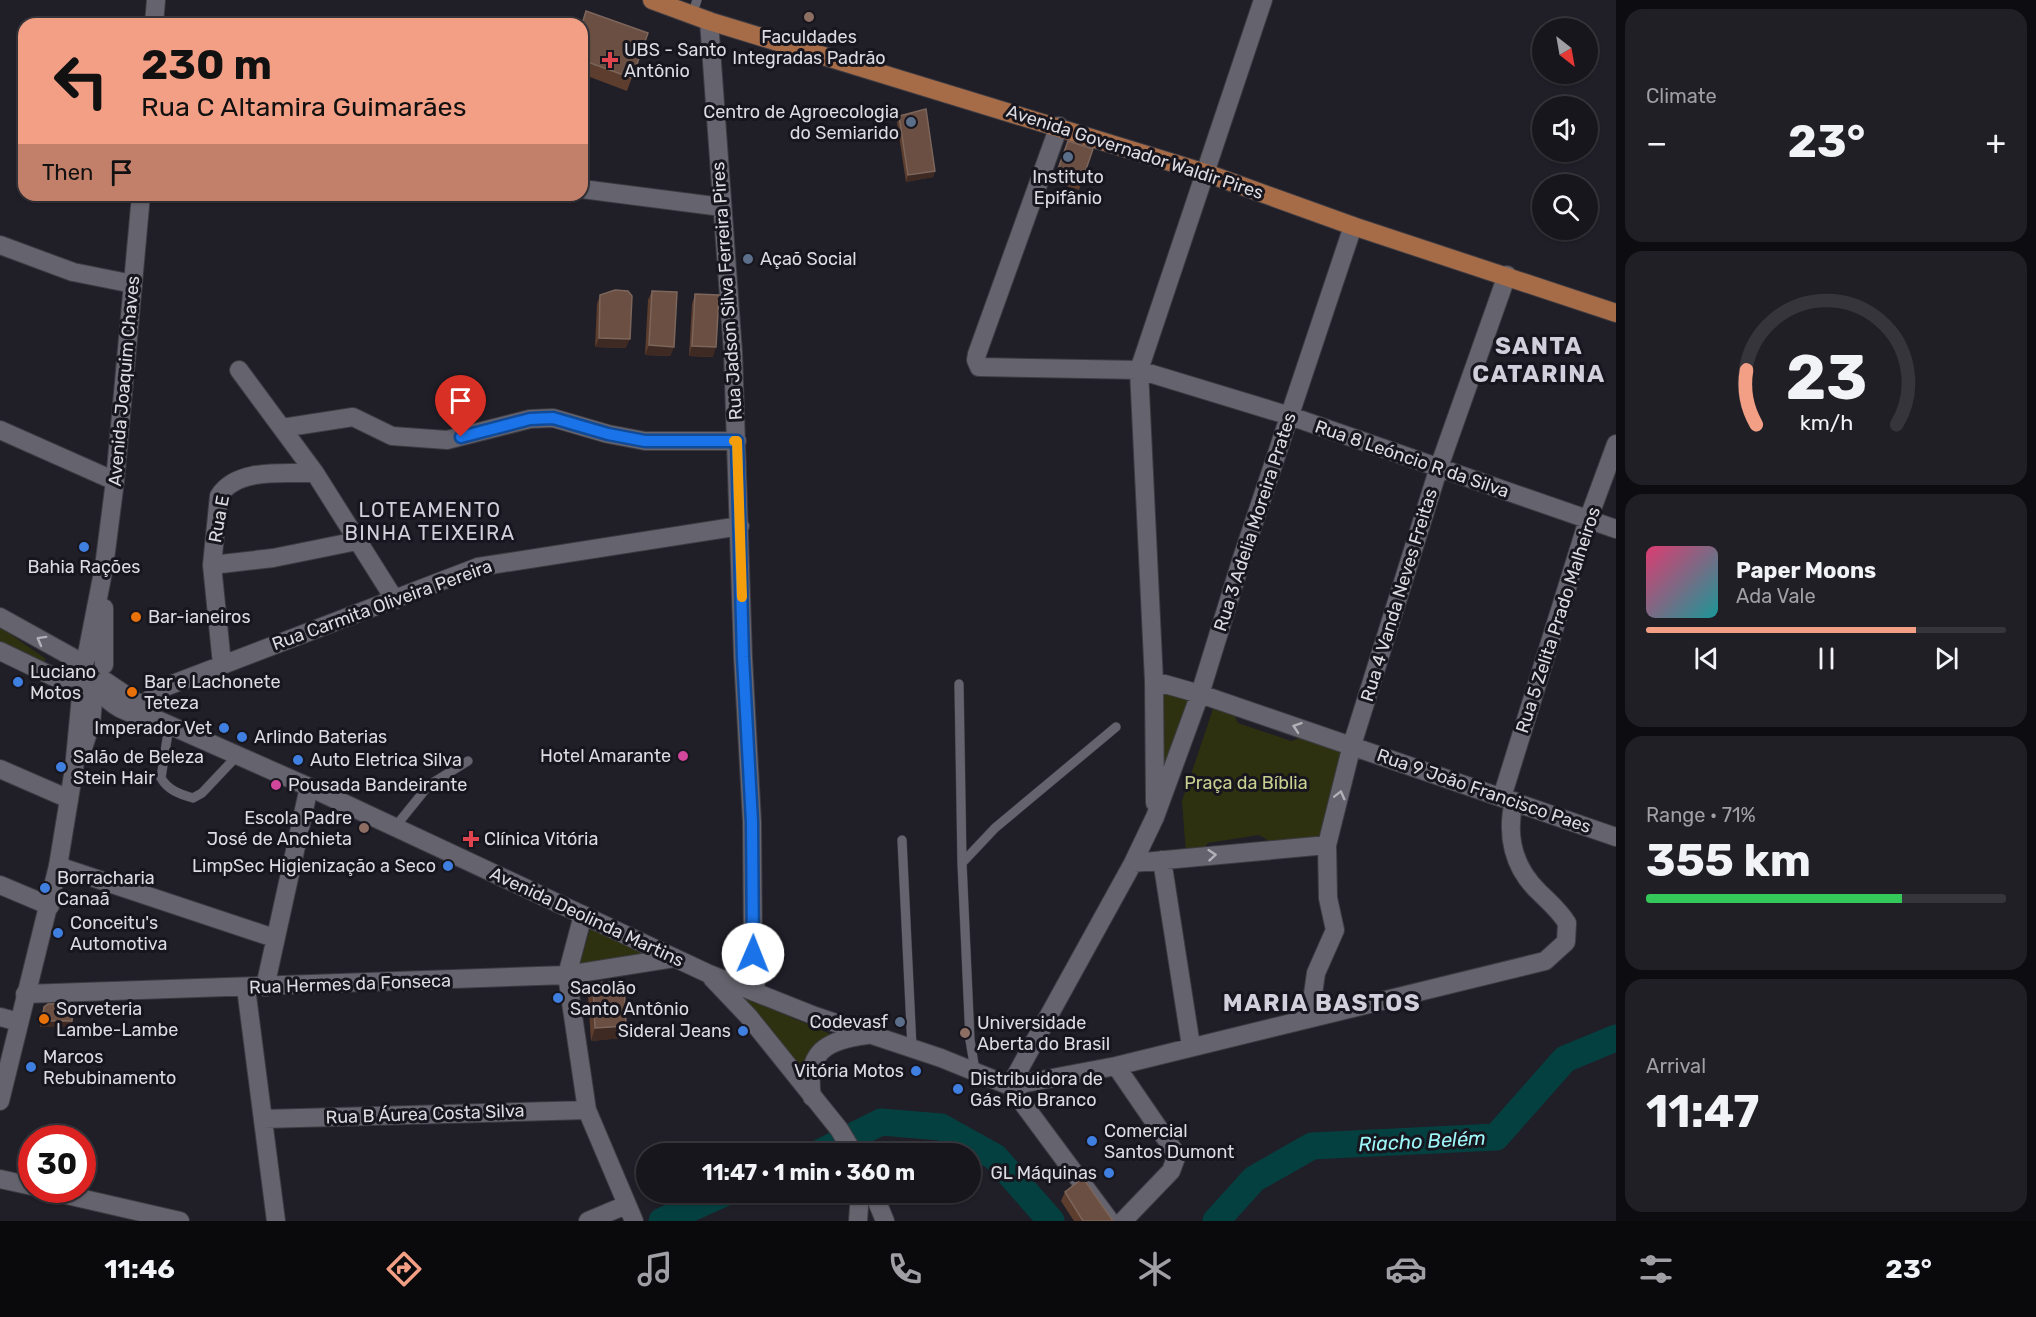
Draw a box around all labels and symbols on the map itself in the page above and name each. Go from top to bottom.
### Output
marker: Faculdades Integradas Padrão [802,10,816,24]
north arrow [1532,18,1598,84]
place label: Faculdades Integradas Padrão [732,26,886,69]
place label: UBS - Santo Antônio [624,39,727,82]
marker: UBS - Santo Antônio [601,51,619,69]
street label: Avenida Governador Waldir Pires [1004,100,1266,204]
place label: Centro de Agroecologia do Semiarido [703,101,899,144]
marker: Centro de Agroecologia do Semiarido [904,115,918,129]
marker: Instituto Epifânio [1061,150,1075,164]
street label: Rua Jadson Silva Ferreira Pires [707,161,747,421]
place label: Instituto Epifânio [1032,166,1104,209]
place label: Açaõ Social [760,248,857,270]
marker: Açaõ Social [741,252,755,266]
street label: Avenida Joaquim Chaves [104,275,144,487]
district label: SANTA CATARINA [1472,332,1606,388]
pin [435,375,486,437]
street label: Rua 3 Adelia Moreira Prates [1209,410,1301,634]
street label: Rua 8 Leóncio R da Silva [1312,415,1512,503]
street label: Rua 4 Vanda Neves Freitas [1356,486,1442,704]
street label: Rua E [204,494,234,544]
district label: LOTEAMENTO BINHA TEIXEIRA [344,498,516,545]
street label: Rua 5 Zelita Prado Malheiros [1511,504,1605,736]
marker: Bahia Rações [77,540,91,554]
street label: Rua Carmita Oliveira Pereira [269,555,495,655]
place label: Bahia Rações [28,556,140,578]
place label: Bar-ianeiros [148,606,251,628]
marker: Bar-ianeiros [129,610,143,624]
one-way arrow [36,635,47,647]
place label: Luciano Motos [30,661,96,704]
place label: Bar e Lachonete Teteza [144,671,281,714]
marker: Luciano Motos [11,675,25,689]
marker: Bar e Lachonete Teteza [125,685,139,699]
place label: Imperador Vet [94,717,212,739]
marker: Imperador Vet [217,721,231,735]
one-way arrow [1292,721,1303,734]
place label: Arlindo Baterias [254,726,387,748]
marker: Arlindo Baterias [235,730,249,744]
street label: Rua 9 João Francisco Paes [1374,744,1594,838]
place label: Hotel Amarante [540,745,671,767]
place label: Salão de Beleza Stein Hair [73,746,204,789]
place label: Auto Eletrica Silva [310,749,462,771]
marker: Hotel Amarante [676,749,690,763]
marker: Auto Eletrica Silva [291,753,305,767]
marker: Salão de Beleza Stein Hair [54,760,68,774]
park label: Praça da Bíblia [1184,772,1308,794]
place label: Pousada Bandeirante [288,774,467,796]
marker: Pousada Bandeirante [269,778,283,792]
one-way arrow [1332,790,1345,800]
place label: Escola Padre José de Anchieta [207,807,352,850]
marker: Escola Padre José de Anchieta [357,821,371,835]
place label: Clínica Vitória [484,828,598,850]
marker: Clínica Vitória [462,830,480,848]
one-way arrow [1207,849,1217,862]
place label: LimpSec Higienização a Seco [192,855,436,877]
marker: LimpSec Higienização a Seco [441,859,455,873]
street label: Avenida Deolinda Martins [486,862,688,972]
place label: Borracharia Canaã [57,867,155,910]
marker: Borracharia Canaã [38,881,52,895]
place label: Conceitu's Automotiva [70,912,167,955]
position arrow [721,922,785,986]
marker: Conceitu's Automotiva [51,926,65,940]
street label: Rua Hermes da Fonseca [249,969,451,999]
place label: Sacolão Santo Antônio [570,977,689,1020]
district label: MARIA BASTOS [1223,989,1421,1017]
marker: Sacolão Santo Antônio [551,991,565,1005]
place label: Sorveteria Lambe-Lambe [56,998,178,1041]
place label: Codevasf [810,1011,888,1033]
marker: Sorveteria Lambe-Lambe [37,1012,51,1026]
place label: Universidade Aberta do Brasil [977,1012,1110,1055]
marker: Codevasf [893,1015,907,1029]
place label: Sideral Jeans [618,1020,731,1042]
marker: Sideral Jeans [736,1024,750,1038]
marker: Universidade Aberta do Brasil [958,1026,972,1040]
place label: Marcos Rebubinamento [43,1046,176,1089]
marker: Marcos Rebubinamento [24,1060,38,1074]
place label: Vitória Motos [794,1060,904,1082]
marker: Vitória Motos [909,1064,923,1078]
place label: Distribuidora de Gás Rio Branco [970,1068,1103,1111]
marker: Distribuidora de Gás Rio Branco [951,1082,965,1096]
street label: Rua B Áurea Costa Silva [325,1100,525,1128]
place label: Comercial Santos Dumont [1104,1120,1234,1163]
speed limit sign: 30 [18,1125,96,1203]
water label: Riacho Belém [1358,1126,1486,1156]
marker: Comercial Santos Dumont [1085,1134,1099,1148]
place label: GL Máquinas [990,1162,1097,1184]
marker: GL Máquinas [1102,1166,1116,1180]

